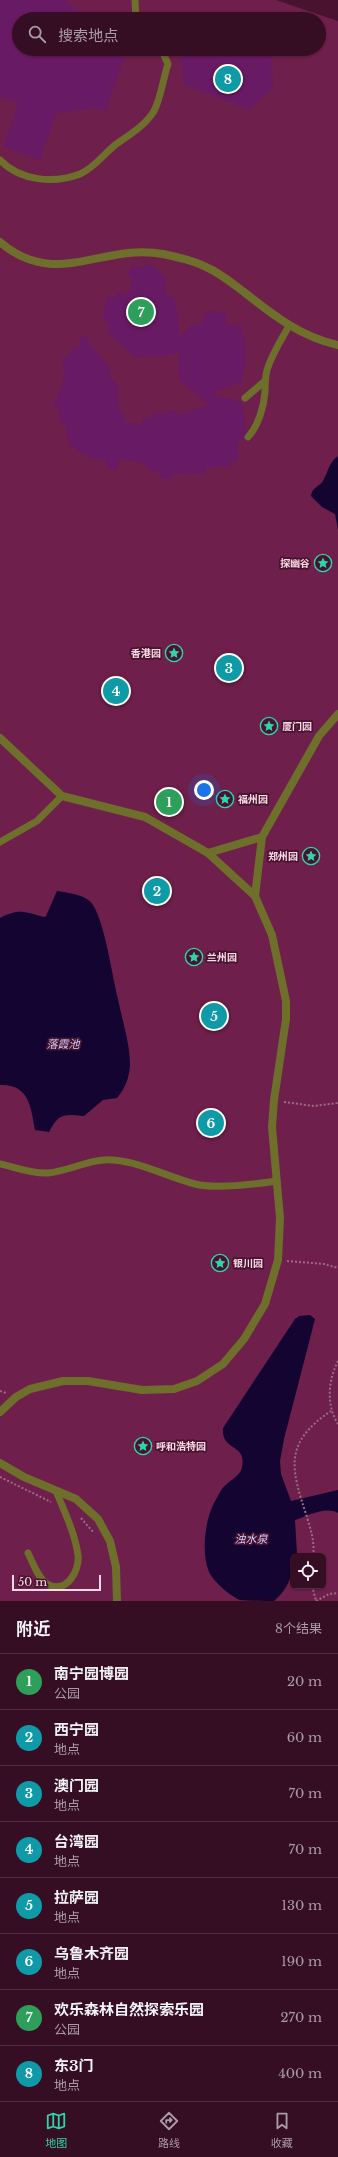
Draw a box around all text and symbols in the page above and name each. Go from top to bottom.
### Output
search box [12,12,326,56]
icon: search [26,23,48,45]
text: 搜索地点 [58,26,118,45]
pin: 8 [215,64,241,94]
pin: 7 [128,297,154,327]
place icon: 探幽谷 [313,553,333,573]
place label: 探幽谷 [280,557,310,570]
place icon: 香港园 [164,643,184,663]
place label: 香港园 [130,647,161,660]
pin: 3 [216,653,242,683]
pin: 4 [103,676,129,706]
place icon: 厦门园 [259,716,279,736]
place label: 厦门园 [282,720,312,733]
your location [194,780,214,800]
pin: 1 [156,787,182,817]
place icon: 福州园 [215,789,235,809]
place label: 福州园 [238,793,268,806]
place icon: 郑州园 [301,846,321,866]
place label: 郑州园 [268,850,298,863]
pin: 2 [144,876,170,906]
place icon: 兰州园 [184,947,204,967]
place label: 兰州园 [207,951,237,964]
pin: 5 [201,1001,227,1031]
water label: 落霞池 [47,1037,80,1051]
pin: 6 [198,1108,224,1138]
place icon: 银川园 [210,1253,230,1273]
place label: 银川园 [233,1257,263,1270]
place icon: 呼和浩特园 [133,1436,153,1456]
place label: 呼和浩特园 [156,1440,206,1453]
water label: 浊水泉 [235,1532,268,1546]
map controls [290,1553,326,1589]
button: locate [290,1553,326,1589]
scale bar [12,1573,101,1592]
text: 50 m [18,1575,47,1589]
text: 附近 [16,1619,50,1640]
text: 8个结果 [275,1620,322,1637]
text: 南宁园博园 [54,1664,129,1683]
text: 1 [26,1673,32,1690]
text: 20 m [287,1673,322,1690]
text: 公园 [54,1685,80,1702]
text: 西宁园 [54,1720,99,1739]
text: 2 [25,1729,33,1746]
text: 60 m [287,1729,322,1746]
text: 地点 [54,1741,80,1758]
text: 澳门园 [54,1776,99,1795]
text: 3 [25,1785,33,1802]
text: 70 m [289,1785,322,1802]
text: 地点 [54,1797,80,1814]
text: 台湾园 [54,1832,99,1851]
text: 4 [25,1841,33,1858]
text: 70 m [289,1841,322,1858]
text: 地点 [54,1853,80,1870]
text: 拉萨园 [54,1888,99,1907]
text: 5 [25,1897,33,1914]
text: 130 m [281,1897,322,1914]
text: 地点 [54,1909,80,1926]
text: 乌鲁木齐园 [54,1944,129,1963]
text: 6 [25,1953,33,1970]
text: 190 m [281,1953,322,1970]
text: 地点 [54,1965,80,1982]
text: 欢乐森林自然探索乐园 [54,2000,204,2019]
text: 7 [26,2009,32,2026]
text: 270 m [281,2009,322,2026]
text: 公园 [54,2021,80,2038]
text: 东3门 [54,2056,94,2075]
text: 8 [25,2065,33,2082]
text: 400 m [278,2065,322,2082]
text: 地点 [54,2077,80,2094]
tab: 地图 [45,2110,67,2150]
tab: 路线 [158,2110,180,2150]
tab: 收藏 [271,2110,293,2150]

